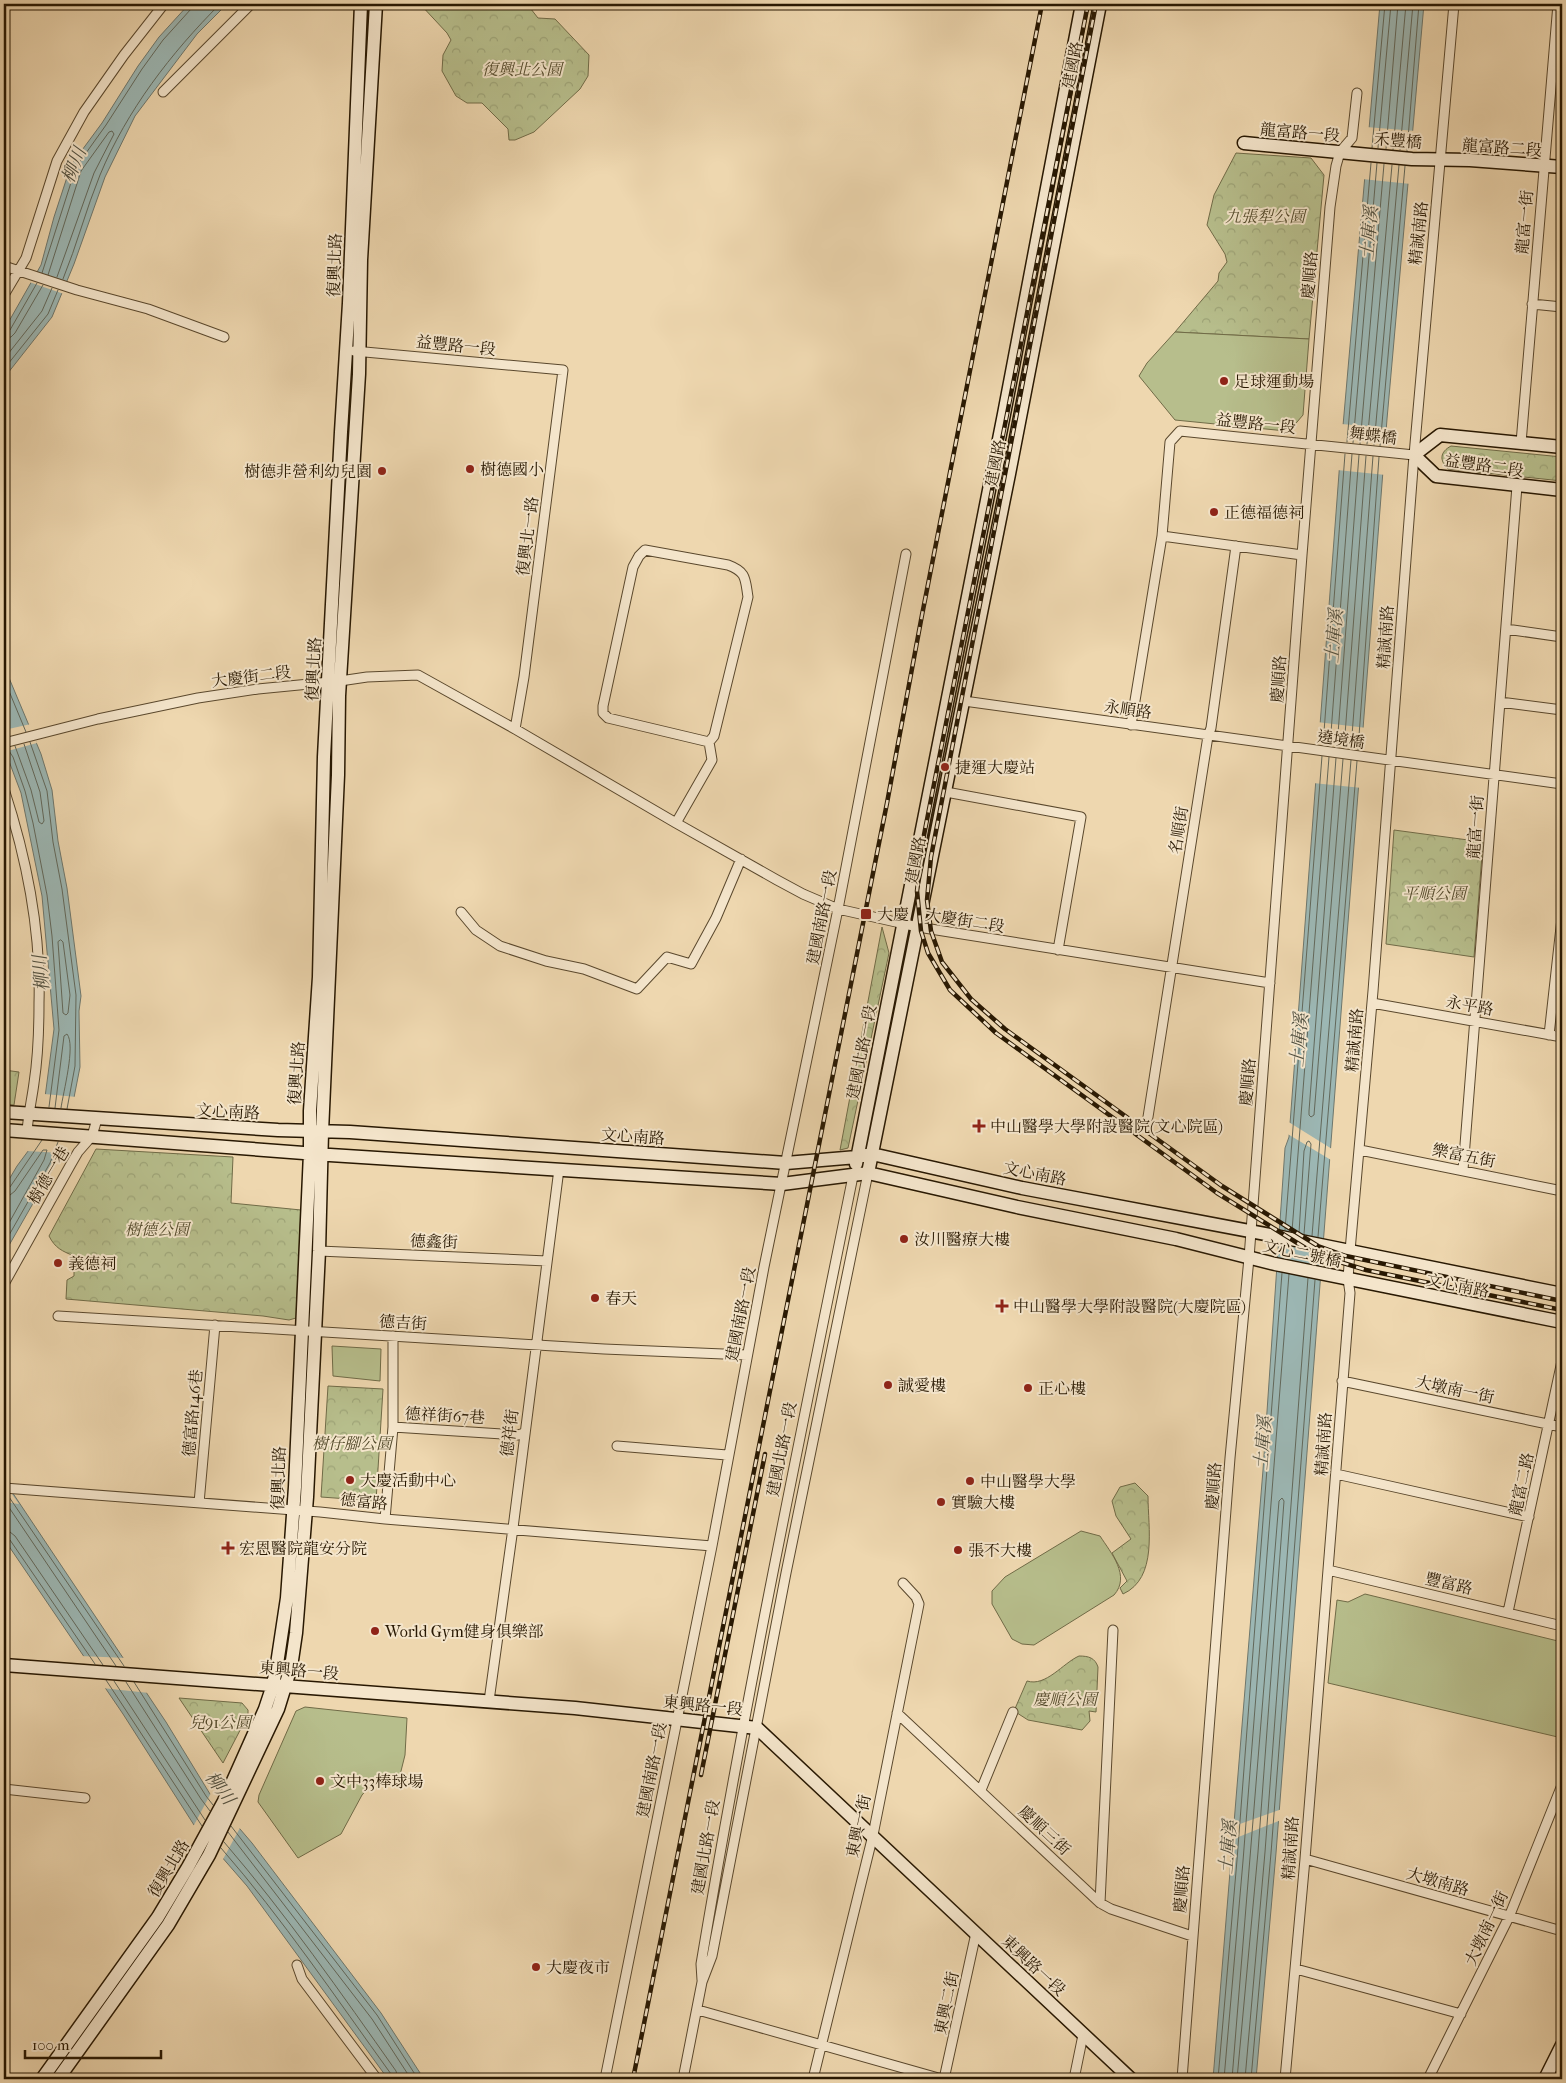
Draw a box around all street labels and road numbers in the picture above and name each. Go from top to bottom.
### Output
street label: 建國路 [1059,40,1086,90]
street label: 龍富路一段 [1259,120,1341,145]
street label: 禾豐橋 [1373,129,1423,152]
street label: 龍富路二段 [1461,135,1543,160]
street label: 龍富一街 [1512,189,1537,255]
street label: 精誠南路 [1406,200,1431,266]
street label: 復興北路 [324,233,345,297]
street label: 慶順路 [1298,250,1321,300]
street label: 益豐路一段 [415,332,497,359]
street label: 益豐路一段 [1215,410,1297,437]
street label: 舞蝶橋 [1348,423,1398,448]
street label: 建國路 [982,438,1009,488]
street label: 益豐路二段 [1443,451,1525,480]
street label: 復興北一路 [513,495,542,577]
street label: 精誠南路 [1374,604,1397,670]
street label: 復興北路 [302,637,325,701]
street label: 慶順路 [1267,654,1290,704]
street label: 大慶街二段 [210,662,292,691]
street label: 永順路 [1103,697,1153,722]
street label: 遶境橋 [1316,727,1366,752]
street label: 龍富一街 [1464,794,1487,860]
street label: 名順街 [1165,805,1192,855]
street label: 建國路 [902,835,929,885]
street label: 建國南路一段 [803,868,840,966]
street label: 大慶街二段 [924,905,1006,936]
street label: 永平路 [1445,992,1495,1019]
street label: 建國北路一段 [843,1003,880,1101]
street label: 精誠南路 [1342,1007,1367,1073]
street label: 復興北路 [285,1040,308,1106]
street label: 慶順路 [1236,1057,1259,1107]
street label: 文心南路 [196,1100,260,1123]
street label: 文心南路 [600,1125,666,1148]
street label: 樂富五街 [1431,1140,1497,1171]
street label: 樹德一巷 [24,1143,73,1208]
street label: 文心南路 [1002,1158,1068,1189]
street label: 德鑫街 [410,1231,458,1252]
street label: 文心二號橋 [1261,1236,1343,1271]
street label: 建國南路一段 [722,1265,759,1363]
street label: 文心南路 [1425,1270,1491,1301]
street label: 德吉街 [379,1312,427,1333]
street label: 德富路146巷 [179,1368,206,1458]
street label: 大墩南一街 [1414,1372,1496,1407]
street label: 建國北路一段 [763,1400,800,1498]
street label: 德祥街67巷 [404,1404,486,1427]
street label: 德祥街 [497,1408,522,1458]
street label: 精誠南路 [1312,1411,1335,1477]
street label: 復興北路 [268,1446,289,1510]
street label: 龍富二路 [1506,1451,1537,1517]
street label: 慶順路 [1202,1461,1225,1511]
street label: 德富路 [339,1490,389,1513]
street label: 豐富路 [1423,1569,1474,1598]
street label: 東興路一段 [258,1658,340,1683]
street label: 東興路一段 [662,1692,744,1719]
street label: 建國南路一段 [633,1721,670,1819]
street label: 東興一街 [843,1793,874,1859]
street label: 建國北路一段 [688,1798,723,1896]
street label: 慶順三街 [1015,1802,1075,1859]
street label: 精誠南路 [1279,1815,1302,1881]
street label: 復興北路 [144,1836,193,1901]
street label: 慶順路 [1170,1864,1193,1914]
street label: 大墩南路 [1404,1864,1471,1899]
street label: 大墩南一街 [1461,1888,1512,1968]
street label: 東興路一段 [998,1931,1069,2000]
street label: 東興二街 [931,1970,962,2036]

